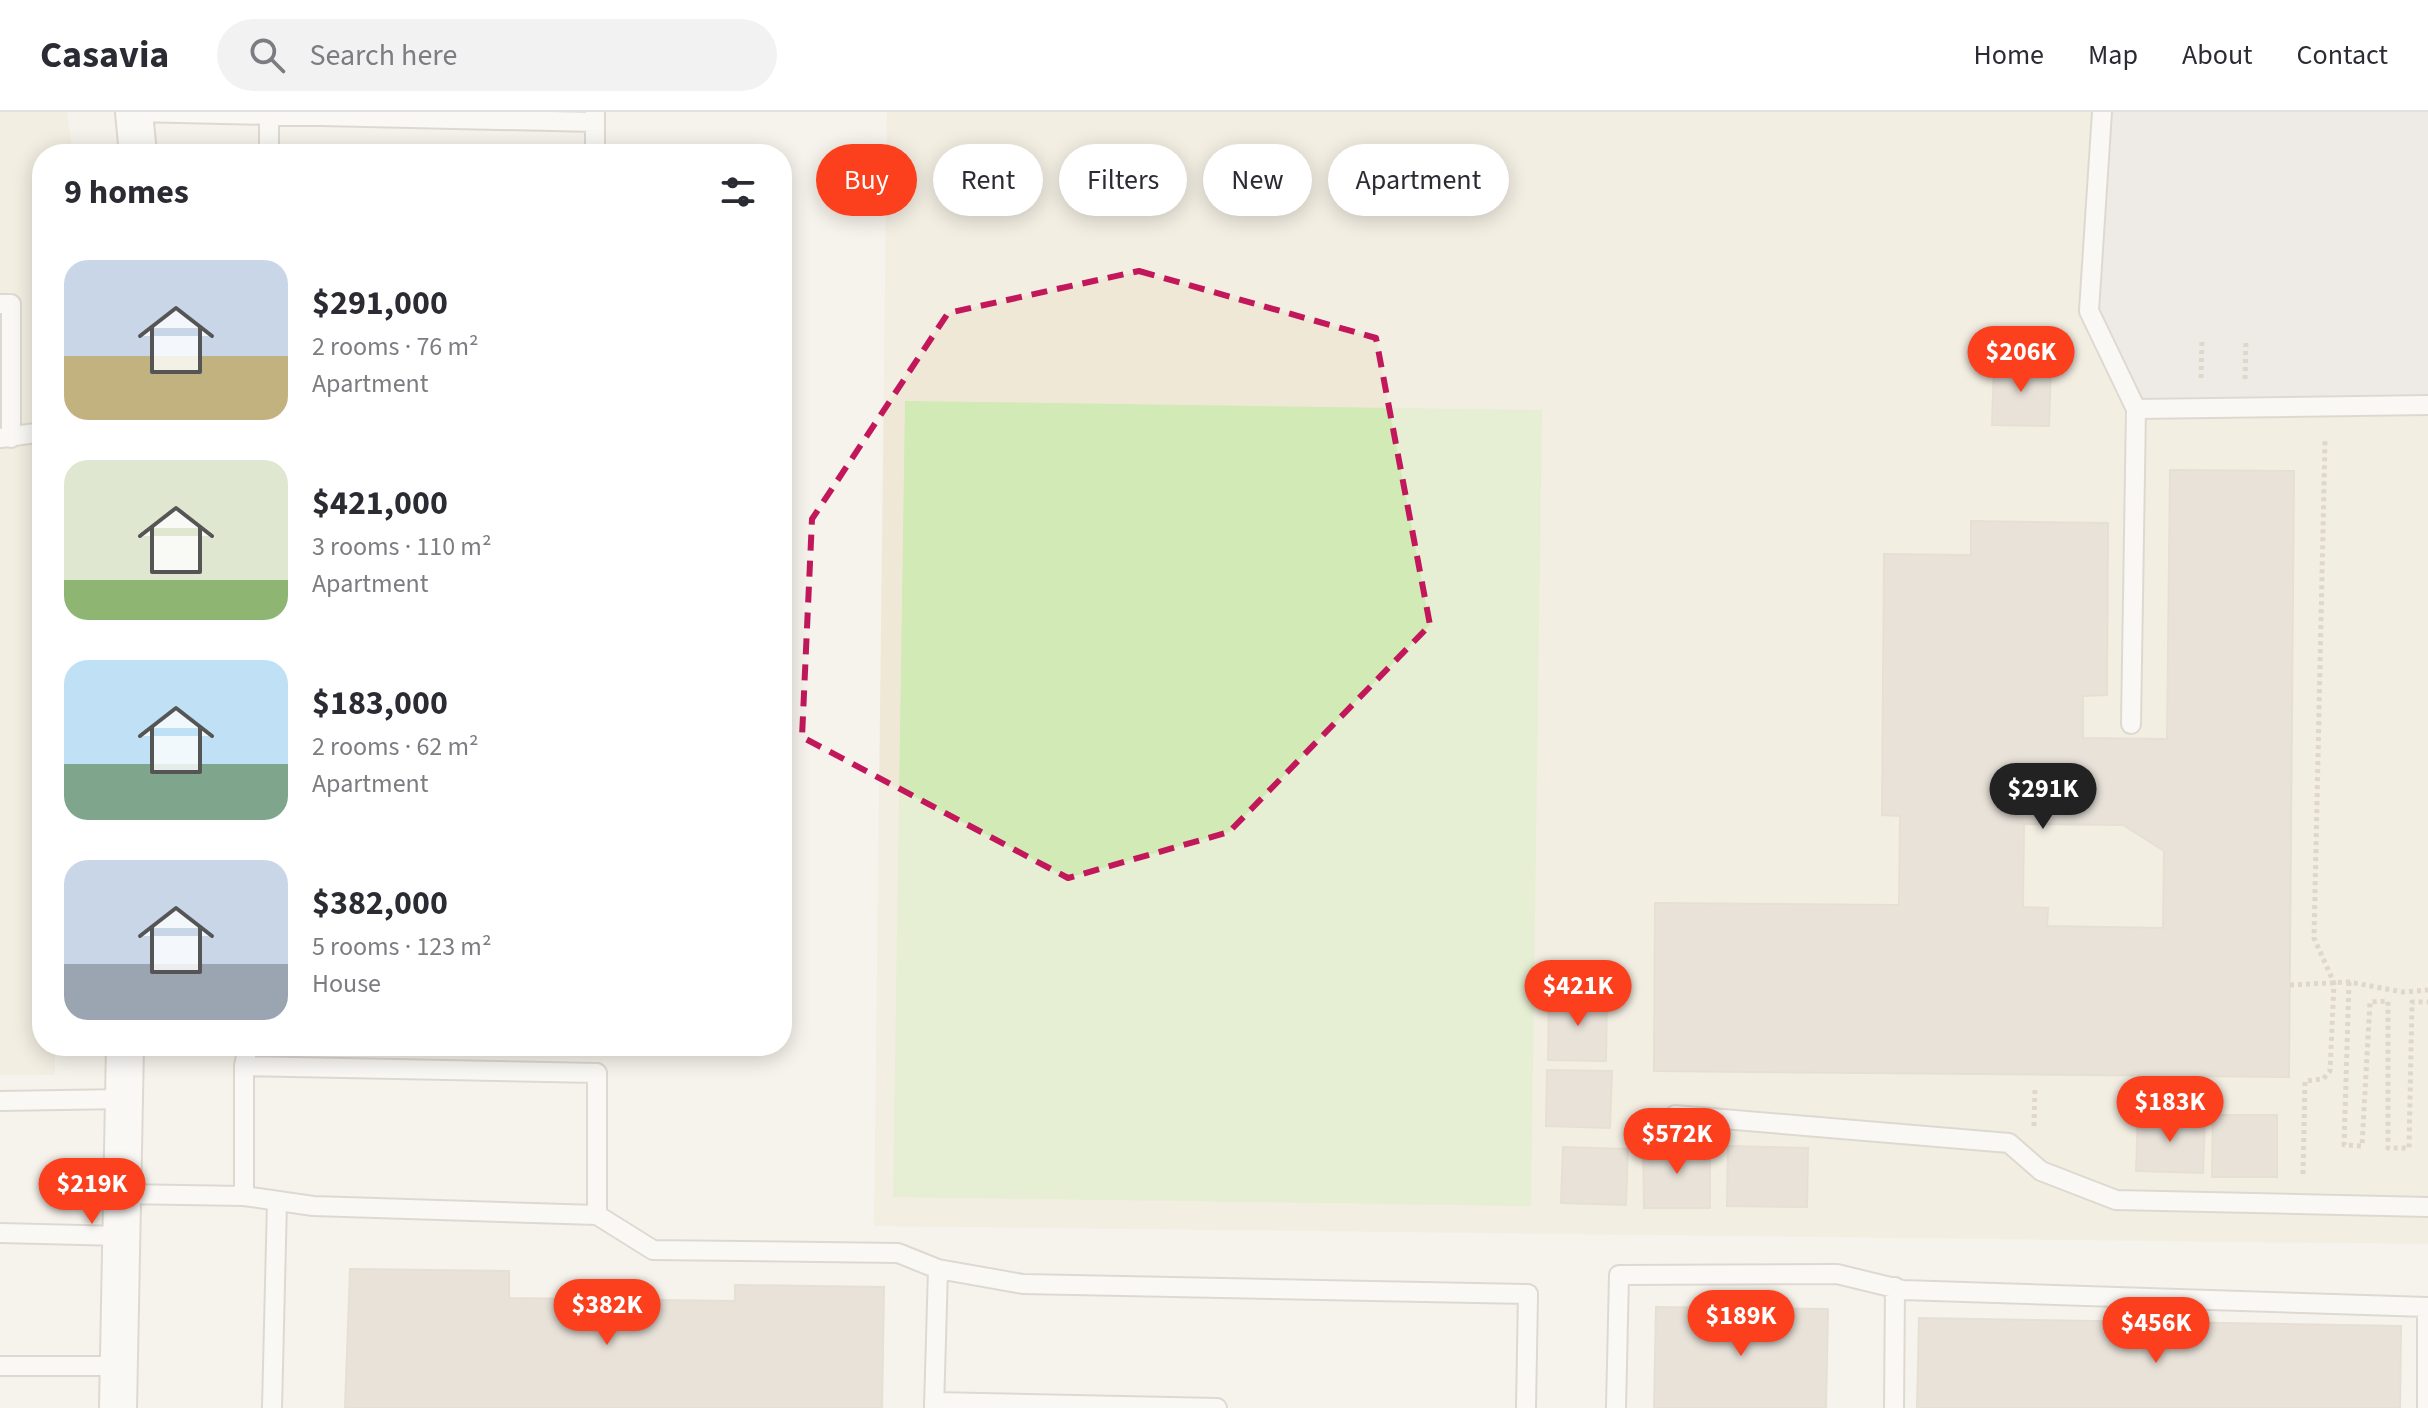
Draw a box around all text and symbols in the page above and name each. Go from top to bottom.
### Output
search box [217,19,777,91]
text: Casavia [40,28,169,82]
icon: search [245,33,289,77]
text: Search here [309,34,457,77]
text: Home [1973,35,2044,75]
text: Map [2088,35,2138,75]
text: About [2182,35,2253,75]
text: Contact [2297,35,2388,75]
chip: Buy [816,144,917,216]
chip: Rent [933,144,1043,216]
chip: Filters [1059,144,1187,216]
chip: New [1203,144,1312,216]
chip: Apartment [1328,144,1509,216]
text: 9 homes [64,168,189,217]
icon: filters [716,170,760,214]
text: $291,000 [312,279,448,328]
icon: home [128,292,224,388]
pin: $206K [1965,326,2077,394]
text: 2 rooms · 76 m² [312,328,479,365]
text: $206K [1986,333,2056,370]
text: Apartment [312,365,429,402]
text: $421,000 [312,479,448,528]
icon: home [128,492,224,588]
text: 3 rooms · 110 m² [312,528,491,565]
text: Apartment [312,565,429,602]
text: $183,000 [312,679,448,728]
icon: home [128,692,224,788]
text: 2 rooms · 62 m² [312,728,479,765]
pin: $291K [1987,763,2099,831]
text: Apartment [312,765,429,802]
text: $291K [2008,770,2078,807]
text: $382,000 [312,879,448,928]
icon: home [128,892,224,988]
text: 5 rooms · 123 m² [312,928,491,965]
pin: $421K [1522,960,1634,1028]
text: House [312,965,381,1002]
text: $421K [1543,967,1613,1004]
pin: $183K [2114,1076,2226,1144]
text: $183K [2135,1083,2205,1120]
pin: $572K [1621,1108,1733,1176]
text: $572K [1642,1115,1712,1152]
pin: $219K [36,1158,148,1226]
text: $219K [57,1165,127,1202]
pin: $382K [551,1279,663,1347]
text: $382K [572,1286,642,1323]
pin: $189K [1685,1290,1797,1358]
text: $189K [1706,1297,1776,1334]
pin: $456K [2100,1297,2212,1365]
text: $456K [2121,1304,2191,1341]

